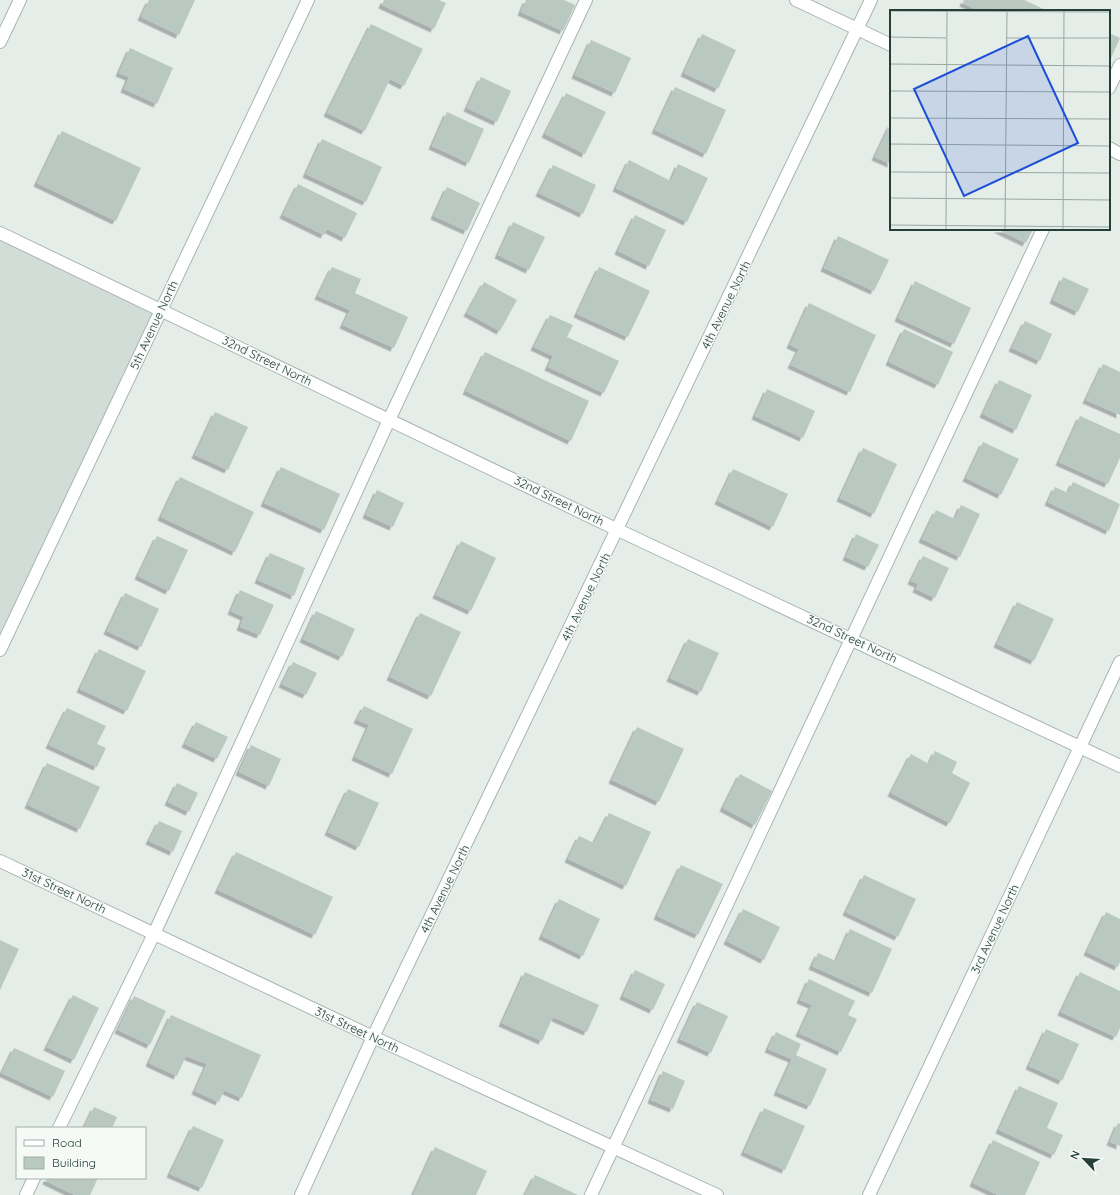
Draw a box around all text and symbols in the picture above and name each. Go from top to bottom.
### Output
inset map [890,10,1110,230]
street label: 4th Avenue North [698,258,753,351]
street label: 5th Avenue North [126,278,181,372]
street label: 32nd Street North [220,332,315,389]
street label: 32nd Street North [512,472,607,529]
street label: 4th Avenue North [558,550,613,643]
street label: 32nd Street North [805,611,900,666]
street label: 4th Avenue North [417,842,472,935]
street label: 31st Street North [20,864,109,917]
street label: 3rd Avenue North [967,882,1022,976]
street label: 31st Street North [313,1003,402,1056]
legend [16,1127,146,1179]
text: Road [52,1135,82,1150]
north arrow [1064,1139,1104,1179]
text: N [1067,1148,1083,1161]
text: Building [52,1155,96,1170]

